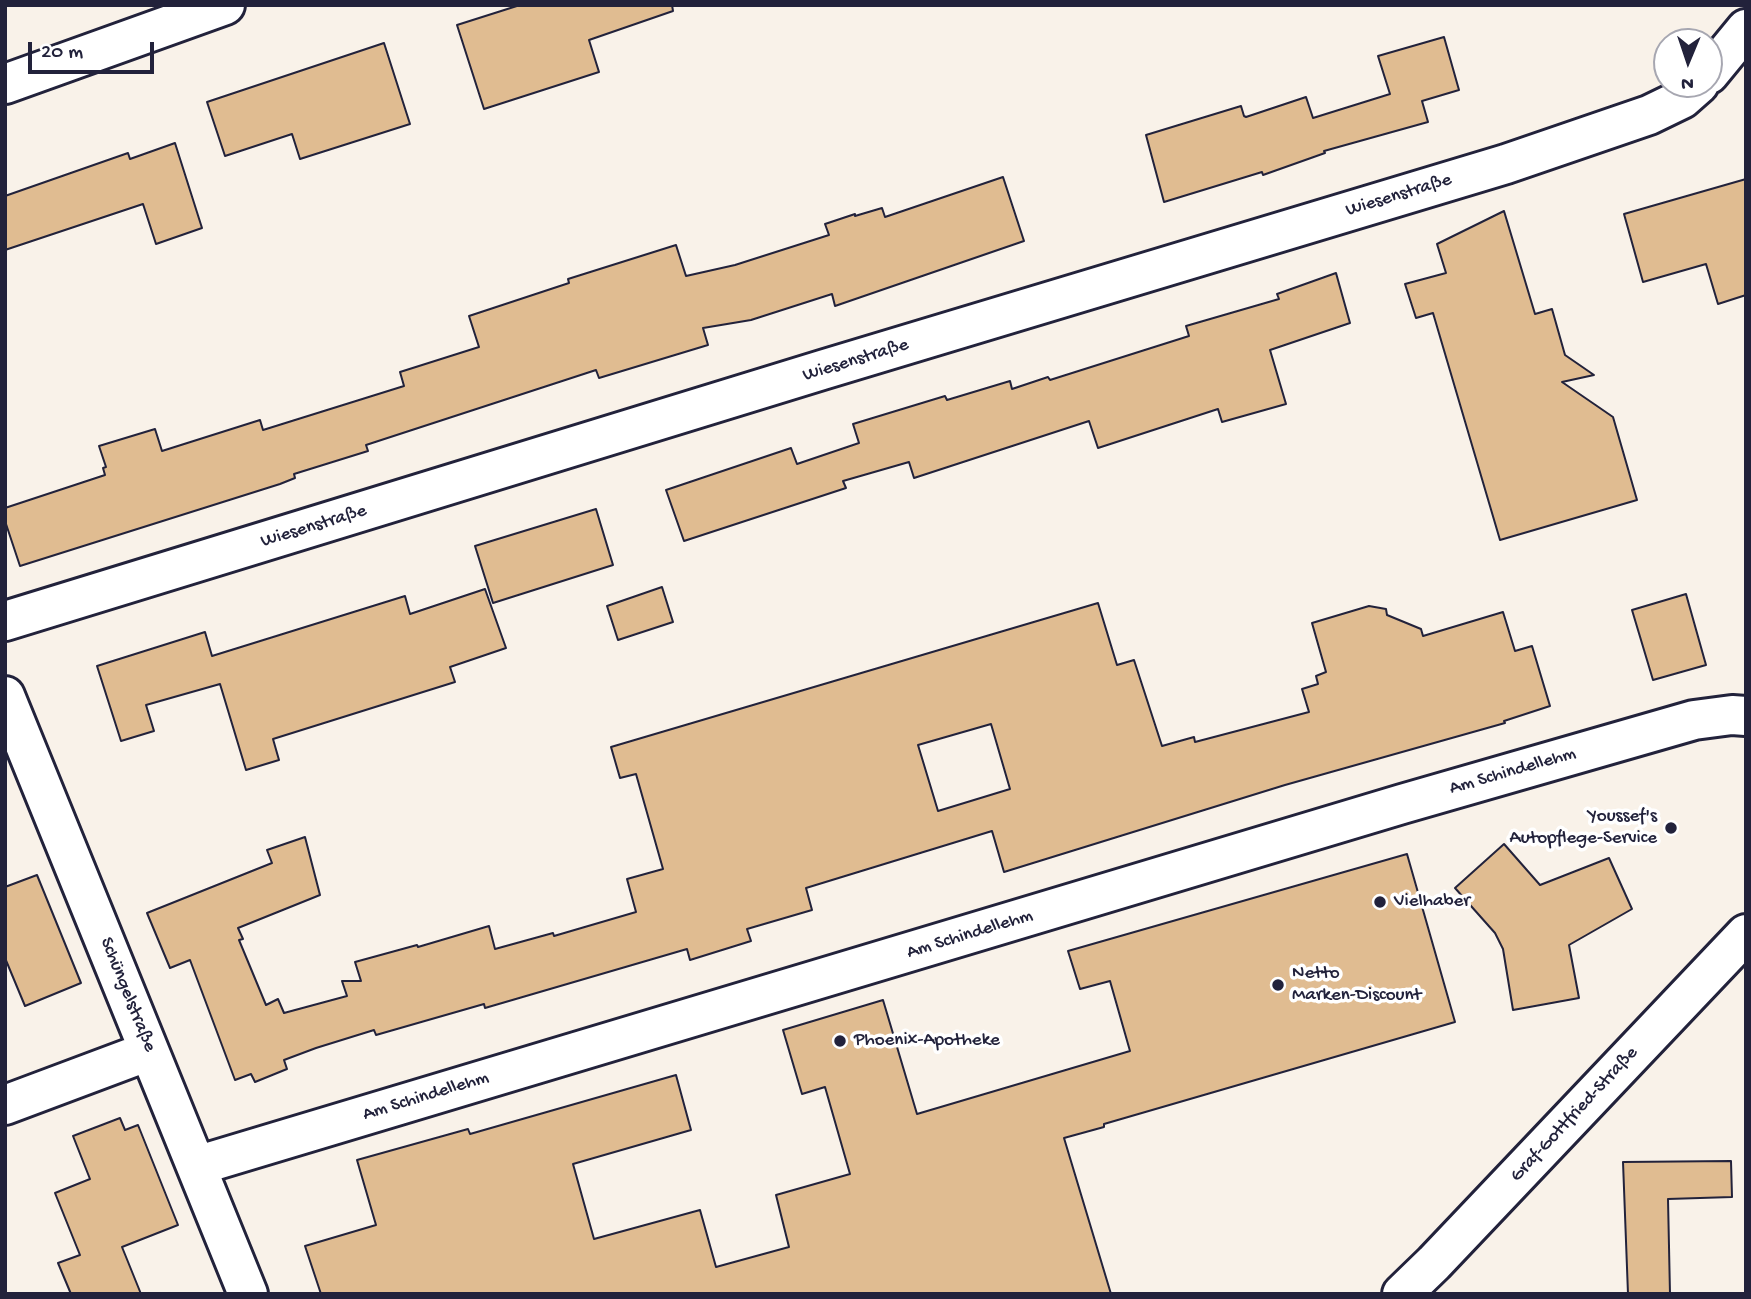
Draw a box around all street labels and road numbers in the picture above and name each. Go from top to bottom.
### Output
street label: Wiesenstraße [1343,169,1455,223]
street label: Wiesenstraße [800,334,912,388]
street label: Wiesenstraße [258,500,370,554]
street label: Am Schindellehm [1447,743,1579,801]
street label: Am Schindellehm [904,905,1036,965]
street label: Schüngelstraße [94,934,160,1056]
street label: Graf-Gottfried-Straße [1506,1042,1644,1188]
street label: Am Schindellehm [360,1067,492,1127]

